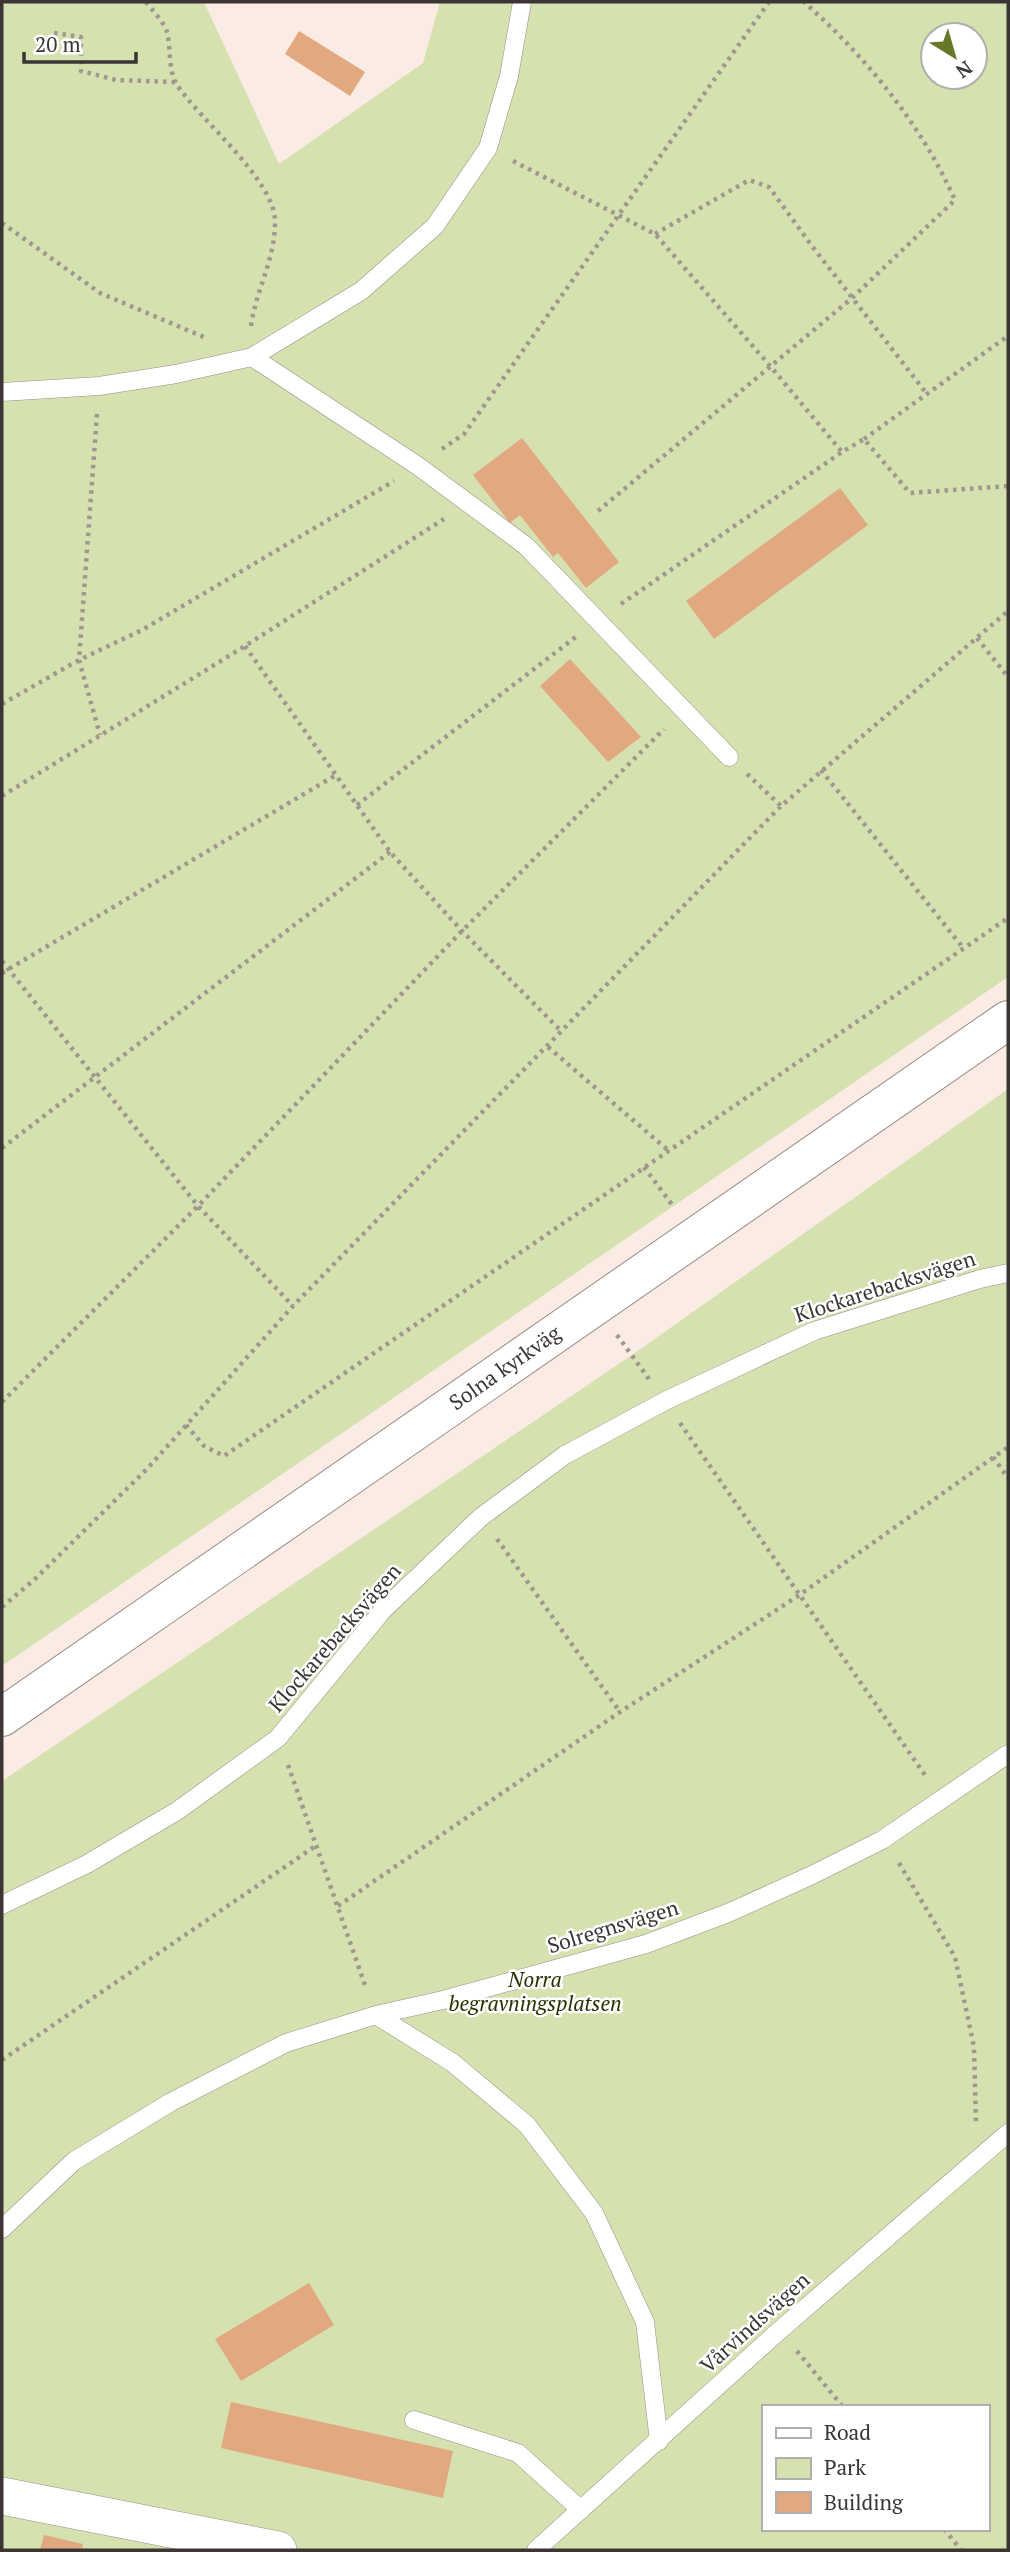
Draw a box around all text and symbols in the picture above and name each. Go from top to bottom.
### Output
scale bar [24,21,136,65]
north arrow [919,21,989,91]
text: 20 m [35,30,81,58]
text: N [951,56,978,85]
street label: Klockarebacksvägen [791,1243,979,1328]
street label: Solna kyrkväg [443,1318,566,1416]
street label: Klockarebacksvägen [262,1557,407,1718]
street label: Solregnsvägen [544,1893,682,1959]
park label: Norra begravningsplatsen [448,1965,622,2017]
street label: Vårvindsvägen [694,2265,815,2379]
legend [762,2405,989,2531]
text: Road [824,2418,871,2446]
text: Park [824,2453,866,2481]
text: Building [824,2488,904,2516]

